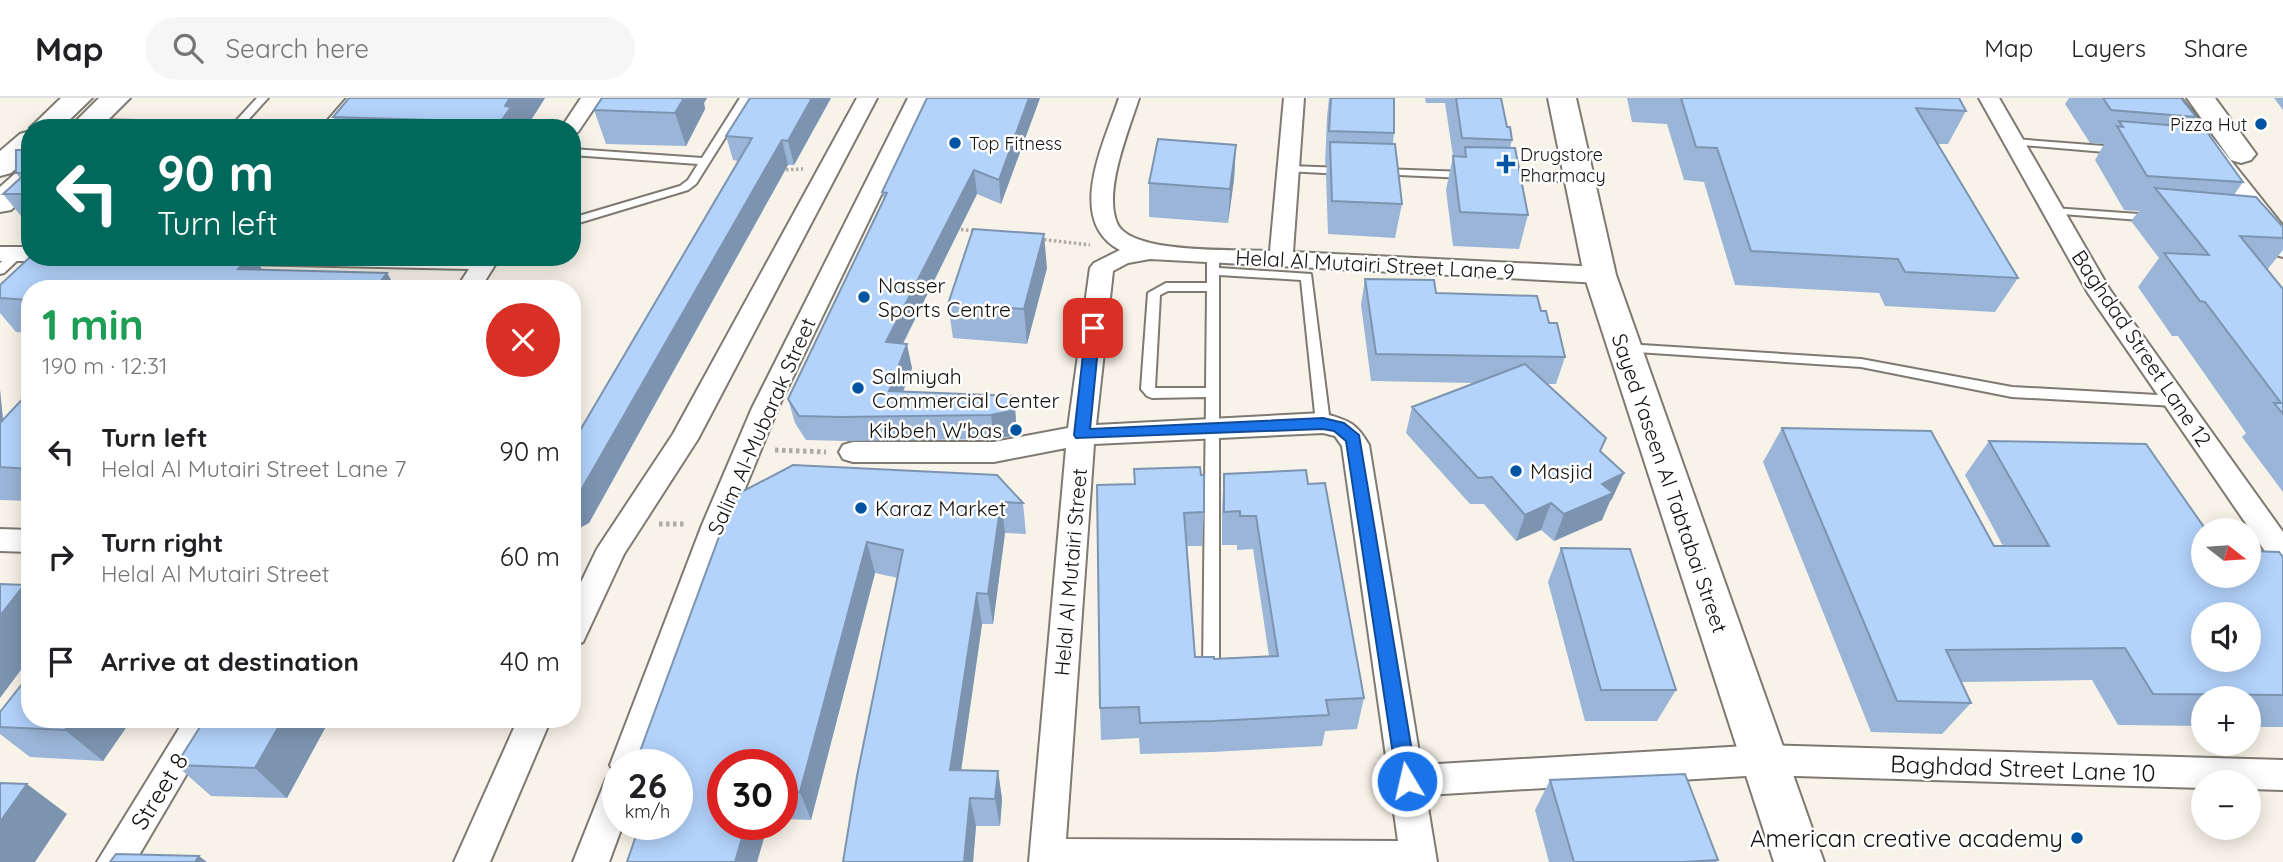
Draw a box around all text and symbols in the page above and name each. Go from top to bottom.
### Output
search box [145,17,635,80]
text: Map [35,28,103,69]
icon: search [169,29,207,67]
text: Search here [225,32,369,65]
text: Map [1984,33,2033,63]
text: Layers [2071,33,2146,63]
text: Share [2184,33,2248,63]
place label: Pizza Hut [2170,113,2247,136]
marker: Pizza Hut [2253,116,2269,132]
place label: Top Fitness [969,132,1062,155]
marker: Top Fitness [947,135,963,151]
text: 90 m [157,142,274,203]
place label: Drugstore Pharmacy [1520,143,1606,187]
icon: left [42,147,133,238]
marker: Drugstore Pharmacy [1498,156,1514,172]
text: Turn left [157,203,278,243]
street label: Helal Al Mutairi Street Lane 9 [1235,244,1515,284]
street label: Baghdad Street Lane 12 [2066,245,2218,451]
place label: Nasser Sports Centre [878,272,1011,322]
marker: Nasser Sports Centre [856,289,872,305]
text: 1 min [42,298,144,351]
pin [1063,298,1123,358]
button: close [486,303,560,377]
icon: arrive [1074,309,1112,347]
street label: Salim Al-Mubarak Street [701,313,821,539]
street label: Sayed Yaseen Al Tabtabai Street [1606,330,1734,636]
text: 190 m · 12:31 [42,351,167,380]
place label: Salmiyah Commercial Center [872,363,1060,413]
marker: Salmiyah Commercial Center [850,380,866,396]
place label: Kibbeh W'bas [869,417,1002,443]
text: Turn left [101,421,208,454]
marker: Kibbeh W'bas [1008,422,1024,438]
icon: left [42,433,80,471]
text: 90 m [499,435,560,468]
text: Helal Al Mutairi Street Lane 7 [101,454,406,483]
place label: Masjid [1530,458,1593,484]
marker: Masjid [1508,463,1524,479]
street label: Helal Al Mutairi Street [1048,467,1092,677]
place label: Karaz Market [875,495,1006,521]
marker: Karaz Market [853,500,869,516]
north arrow [2191,518,2261,588]
map controls [2191,518,2261,840]
text: Turn right [101,526,223,559]
icon: right [42,538,80,576]
text: 60 m [500,540,560,573]
text: Helal Al Mutairi Street [101,559,329,588]
button: sound [2191,602,2261,672]
icon: arrive [42,643,80,681]
text: Arrive at destination [101,645,359,678]
text: 40 m [500,645,560,678]
button: + [2191,686,2261,756]
position arrow [1370,744,1444,818]
street label: Street 8 [124,747,194,835]
street label: Baghdad Street Lane 10 [1890,748,2156,788]
speed limit sign: 30 [707,749,798,840]
text: 26 [628,763,667,807]
button: − [2191,770,2261,840]
text: km/h [625,800,670,823]
place label: American creative academy [1750,823,2063,853]
marker: American creative academy [2069,830,2085,846]

